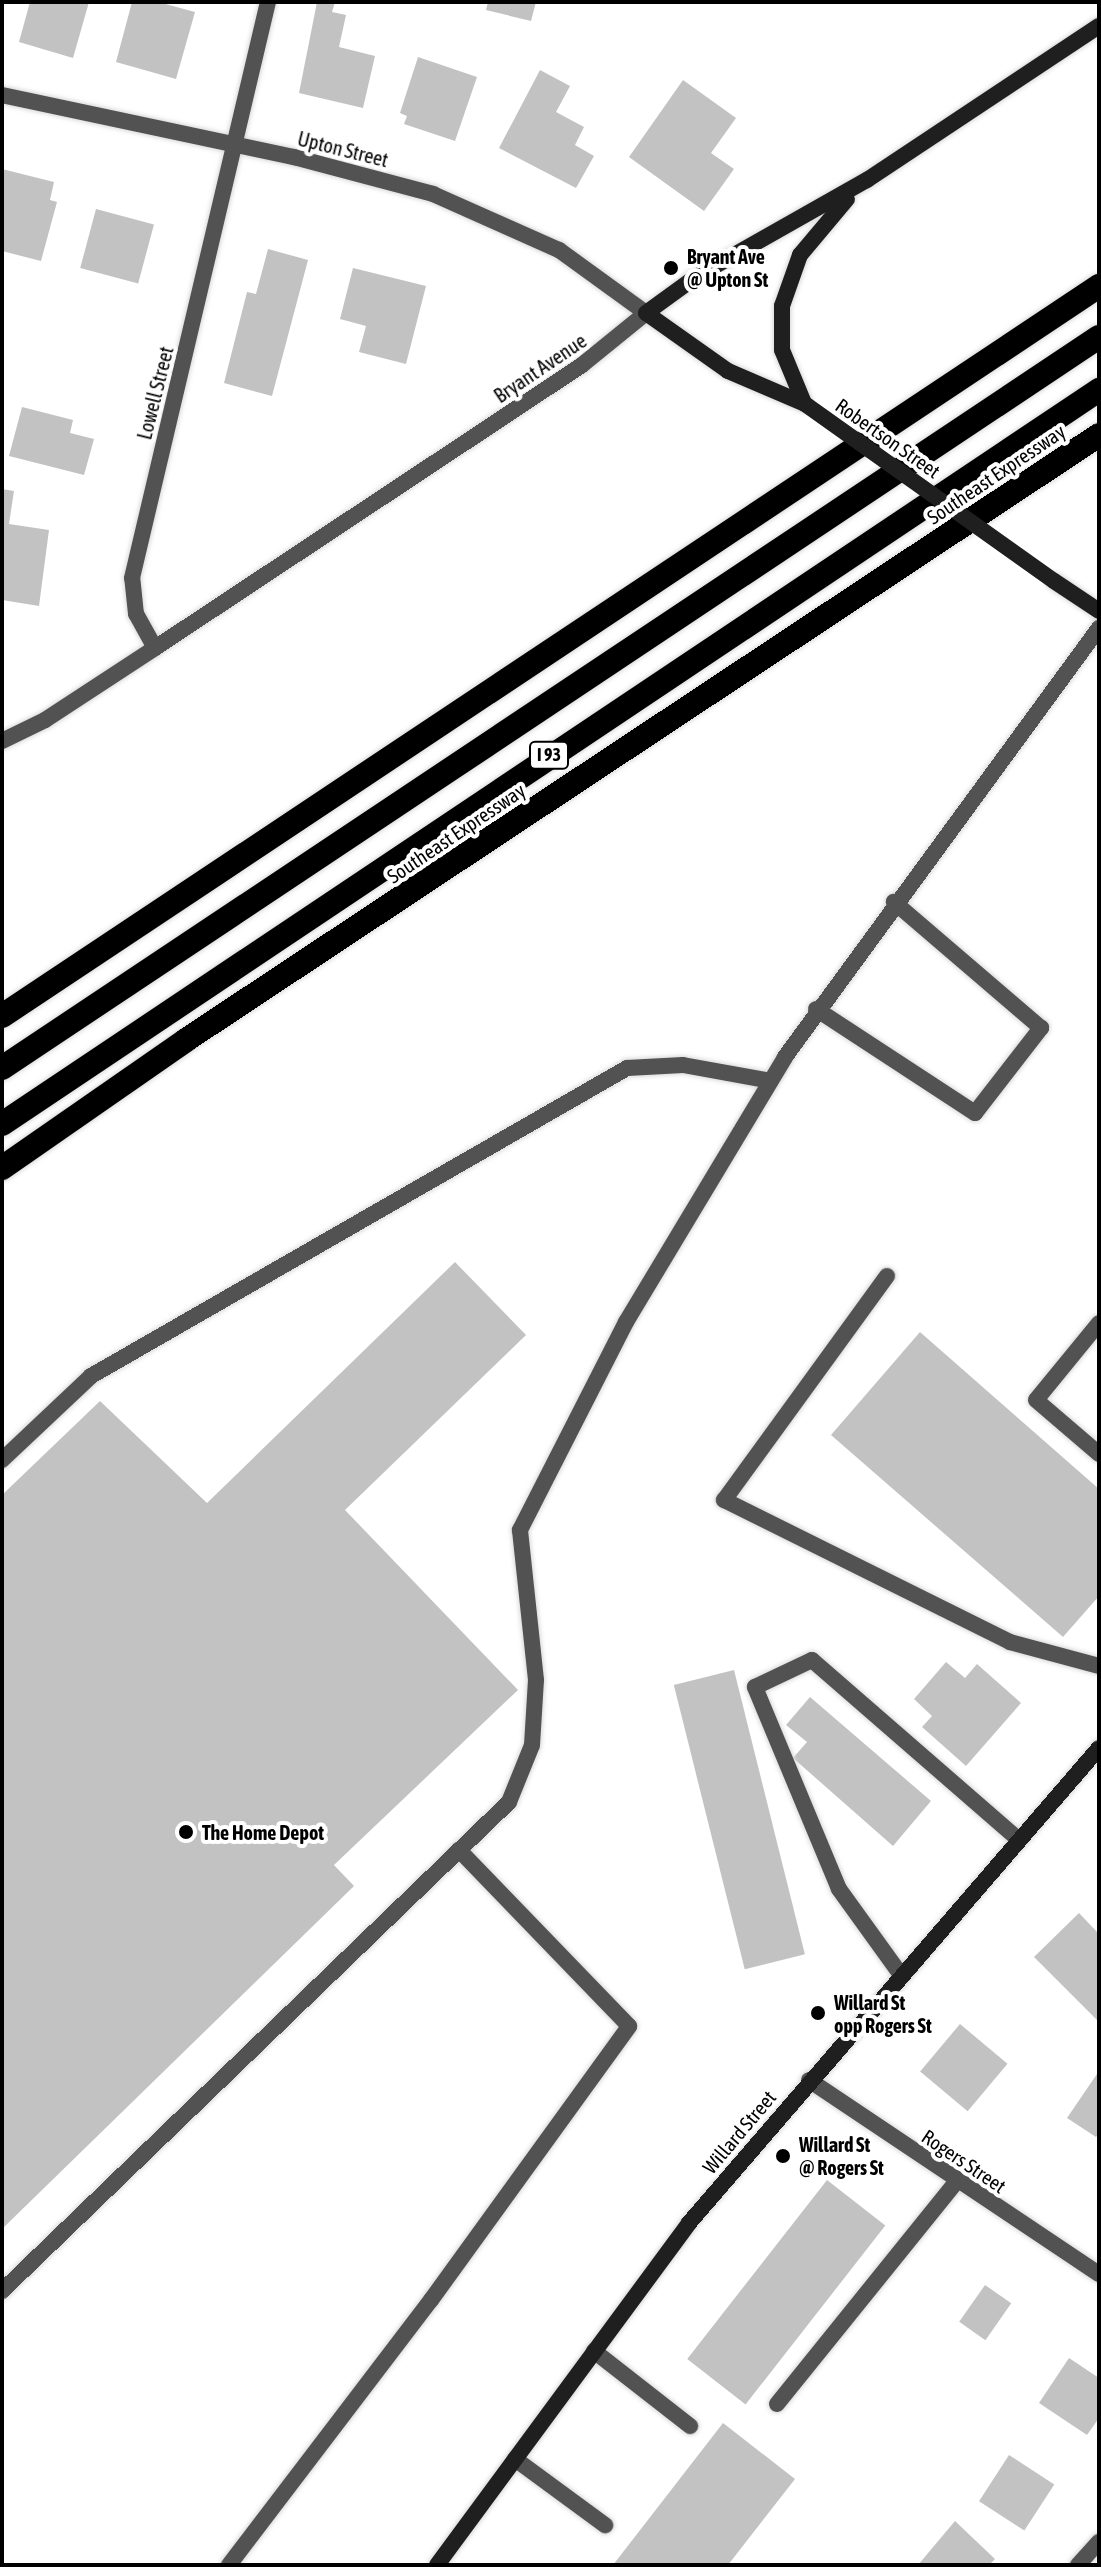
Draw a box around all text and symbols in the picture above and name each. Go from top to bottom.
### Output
street label: Upton Street [295,126,391,172]
place label: Bryant Ave @ Upton St [687,244,768,291]
marker: Bryant Ave @ Upton St [662,259,680,277]
street label: Bryant Avenue [489,328,591,408]
street label: Lowell Street [132,344,178,442]
street label: Robertson Street [831,393,945,483]
street label: Southeast Expressway [922,419,1070,529]
road number: I 93 [529,741,569,769]
street label: Southeast Expressway [382,778,530,888]
place label: The Home Depot [202,1820,324,1844]
marker: The Home Depot [177,1823,195,1841]
place label: Willard St opp Rogers St [834,1990,932,2037]
marker: Willard St opp Rogers St [809,2004,827,2022]
street label: Willard Street [697,2086,781,2178]
street label: Rogers Street [917,2124,1011,2198]
place label: Willard St @ Rogers St [799,2132,884,2179]
marker: Willard St @ Rogers St [774,2147,792,2165]

